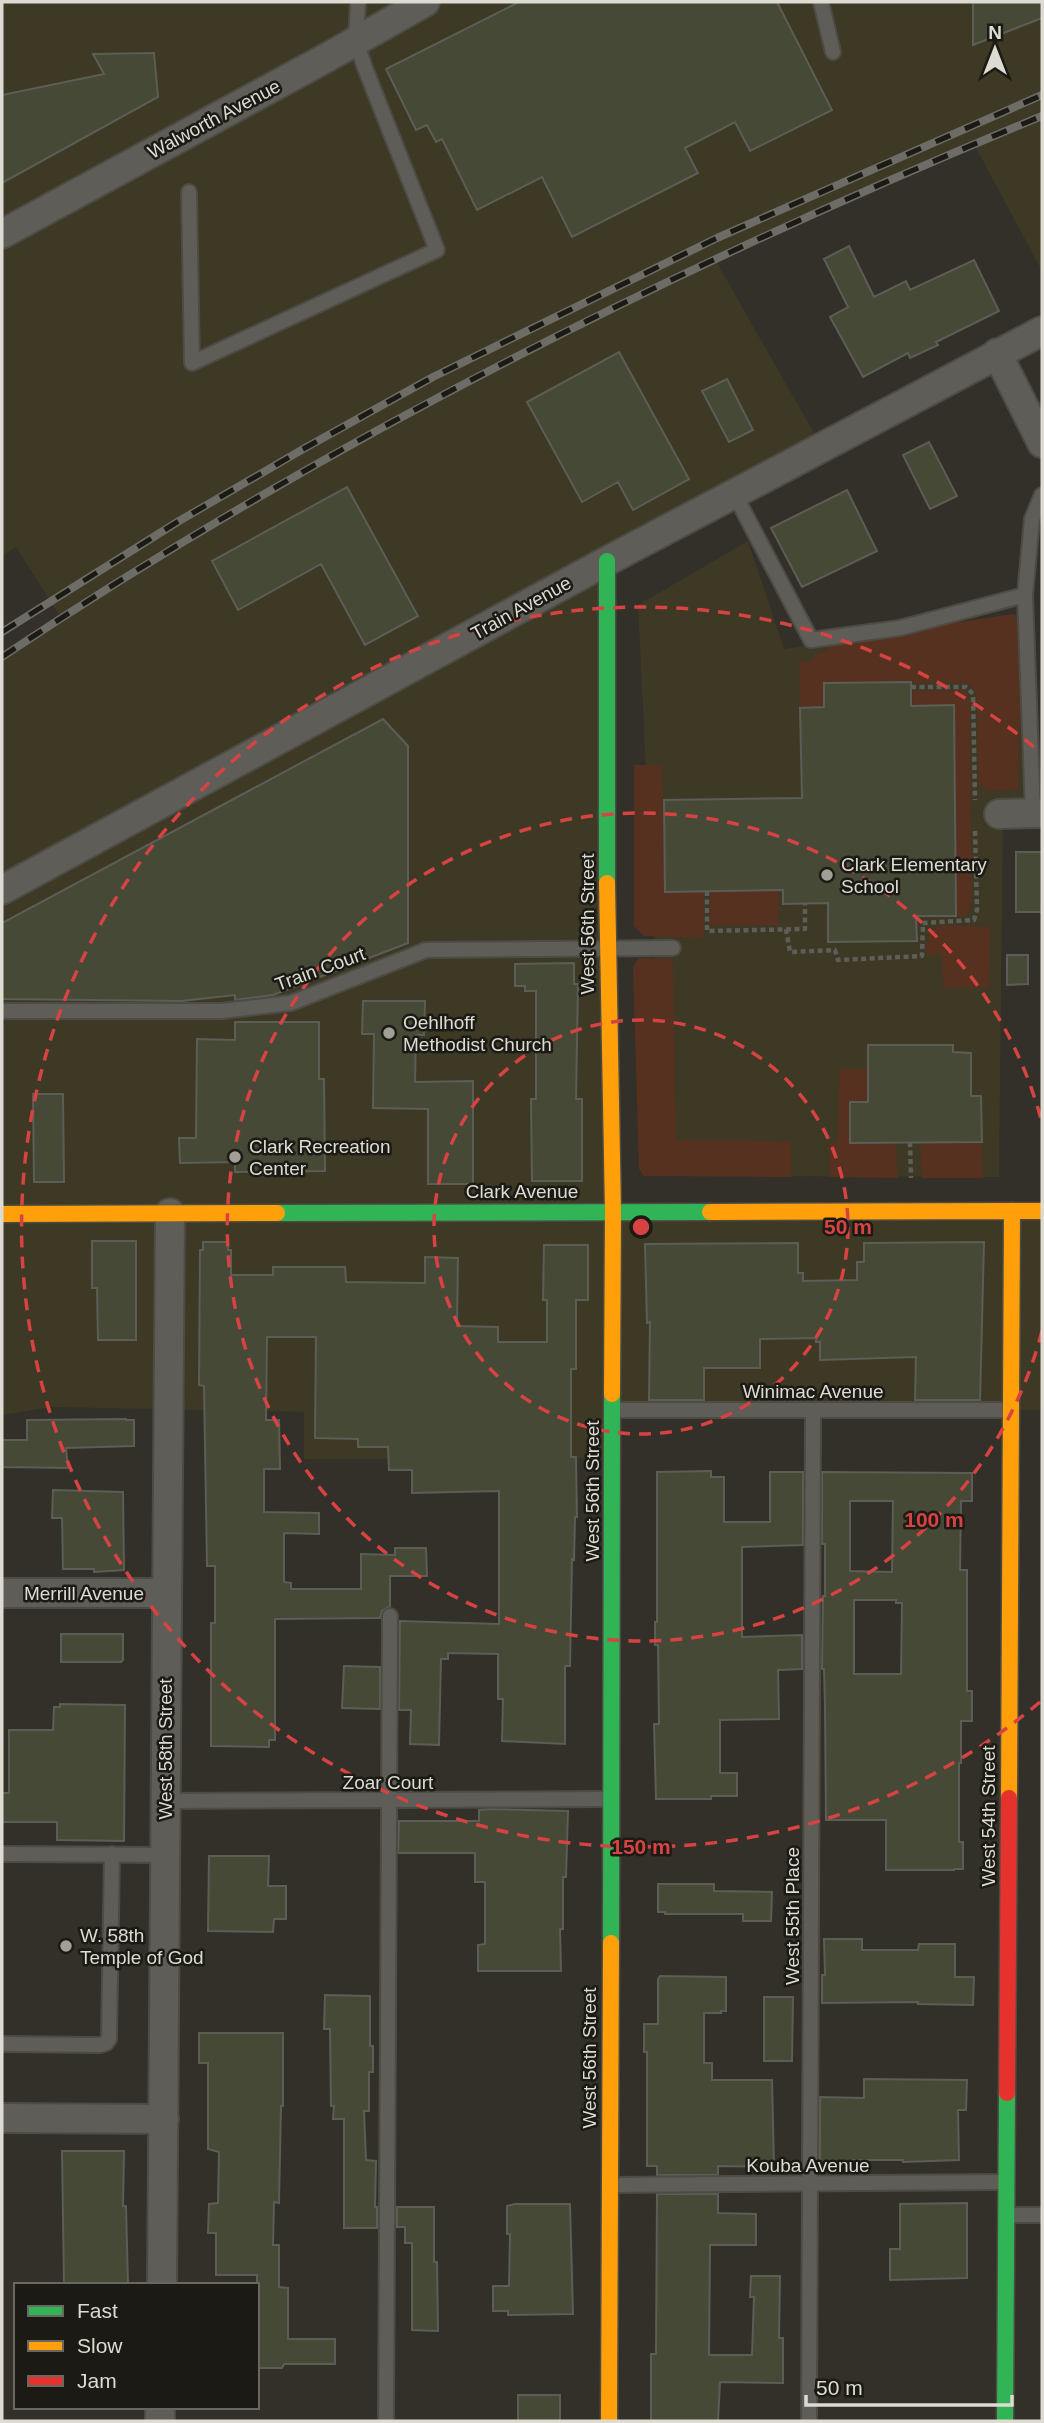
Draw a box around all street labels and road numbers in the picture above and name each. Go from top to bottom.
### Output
street label: Walworth Avenue [144,75,284,163]
street label: Train Avenue [467,572,575,644]
street label: West 56th Street [577,853,598,995]
street label: Train Court [272,943,369,995]
street label: Clark Avenue [466,1181,578,1202]
street label: Winimac Avenue [742,1381,884,1402]
street label: West 56th Street [582,1420,603,1562]
street label: Merrill Avenue [24,1583,144,1604]
street label: West 58th Street [155,1678,176,1820]
street label: West 54th Street [978,1745,999,1887]
street label: Zoar Court [343,1772,434,1793]
street label: West 55th Place [782,1847,803,1985]
street label: West 56th Street [579,1987,600,2129]
street label: Kouba Avenue [746,2155,870,2176]

